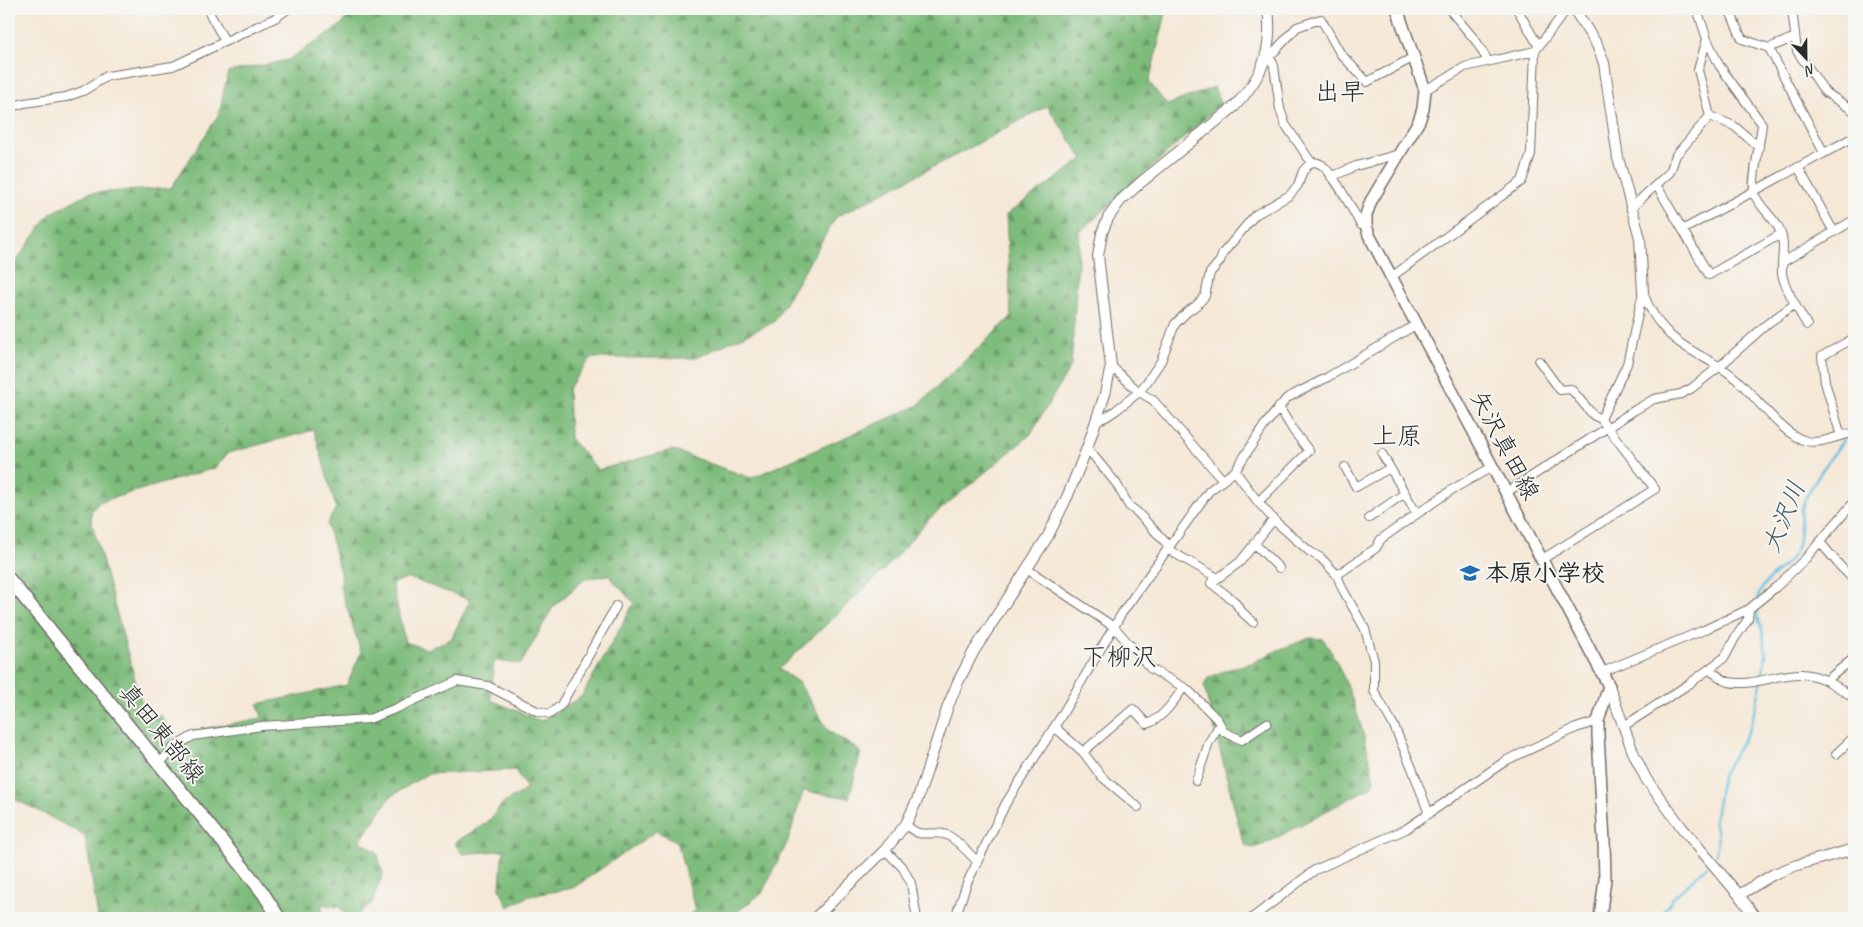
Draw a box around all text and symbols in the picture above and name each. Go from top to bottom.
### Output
north arrow [1780,32,1830,82]
text: N [1801,60,1818,80]
district label: 出早 [1315,76,1365,108]
street label: 矢沢真田線 [1464,385,1546,505]
district label: 上原 [1372,420,1422,452]
water label: 大沢川 [1755,476,1813,558]
place label: 本原小学校 [1485,558,1605,588]
school or university icon: 本原小学校 [1459,562,1481,584]
district label: 下柳沢 [1081,641,1157,673]
street label: 真田東部線 [113,677,211,789]

